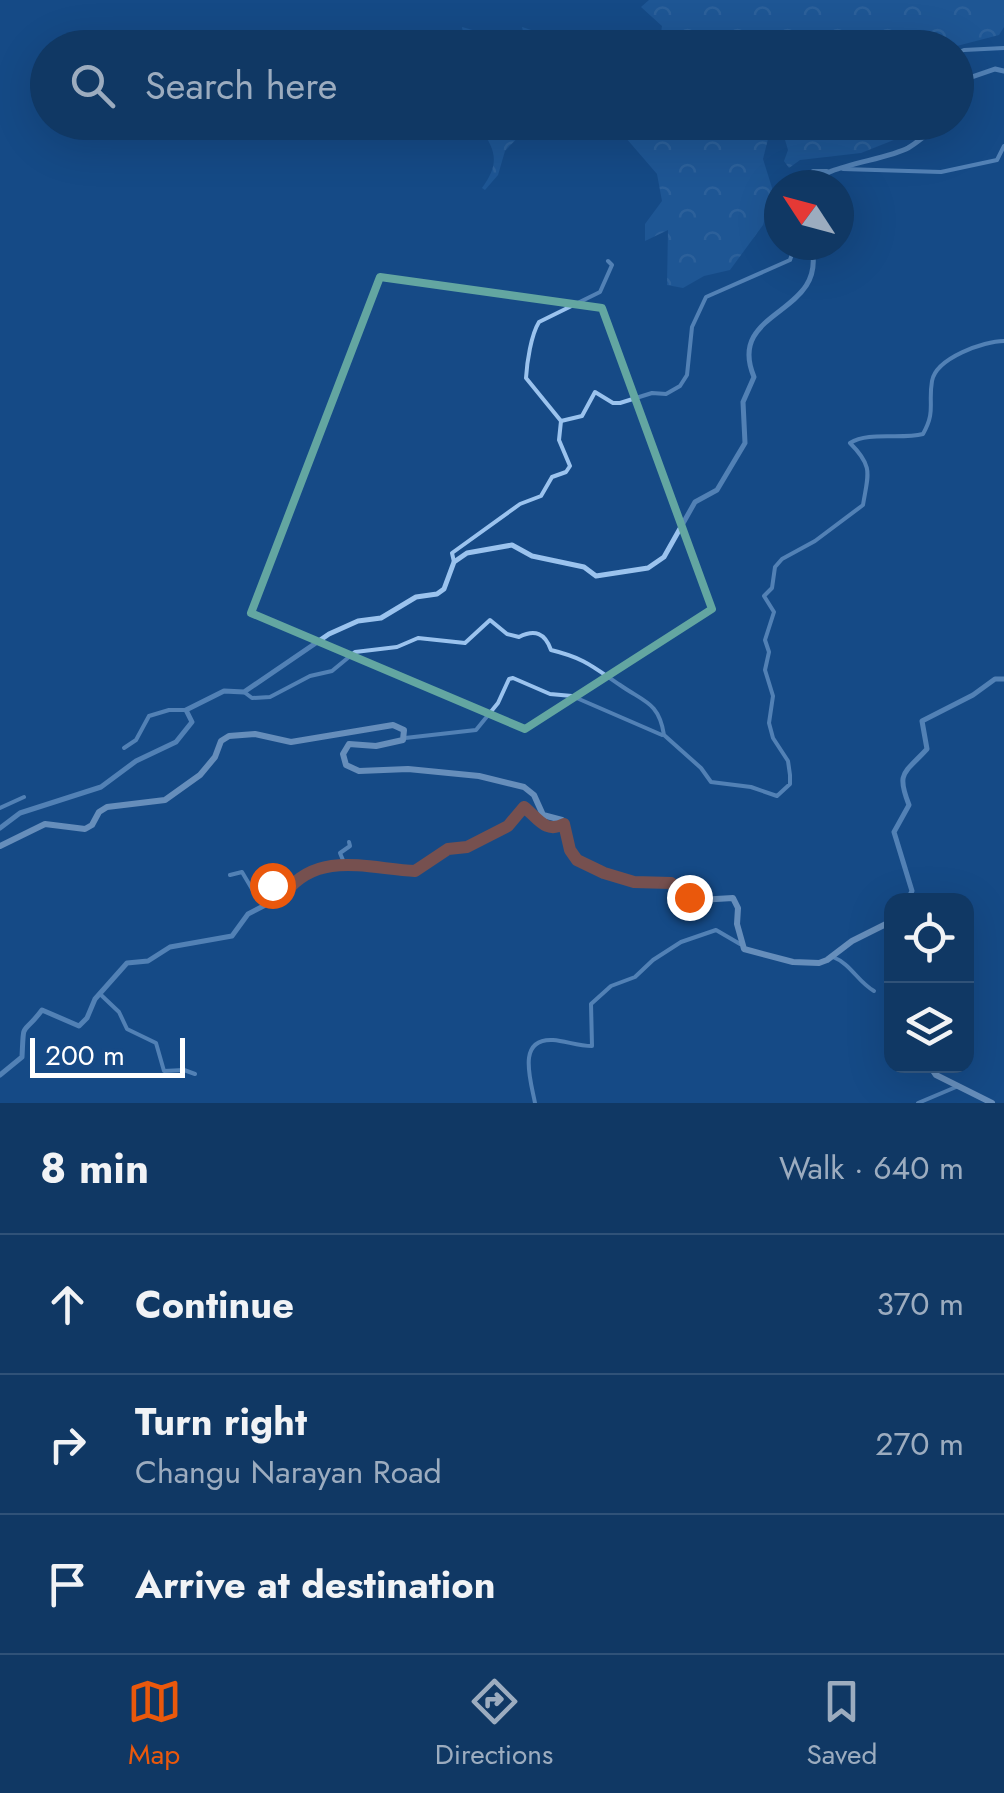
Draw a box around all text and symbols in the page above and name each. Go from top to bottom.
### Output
search box [30,30,974,140]
icon: search [65,58,120,113]
text: Search here [145,58,337,113]
north arrow [764,170,854,260]
route start [250,863,296,909]
route end [667,875,713,921]
map controls [884,893,974,1073]
button: locate [884,893,974,983]
button: layers [884,983,974,1073]
scale bar [30,1033,185,1078]
text: 200 m [45,1035,125,1076]
text: 8 min [40,1138,149,1199]
text: Walk · 640 m [779,1145,964,1191]
icon: ahead [40,1277,95,1332]
text: Continue [135,1277,294,1332]
text: 370 m [876,1281,964,1327]
text: Turn right [135,1394,307,1449]
icon: right [40,1417,95,1472]
text: 270 m [875,1421,964,1467]
text: Changu Narayan Road [135,1449,442,1495]
icon: arrive [40,1557,95,1612]
text: Arrive at destination [135,1557,496,1612]
tab: Map [127,1674,182,1775]
tab: Directions [435,1674,553,1775]
tab: Saved [806,1674,877,1775]

